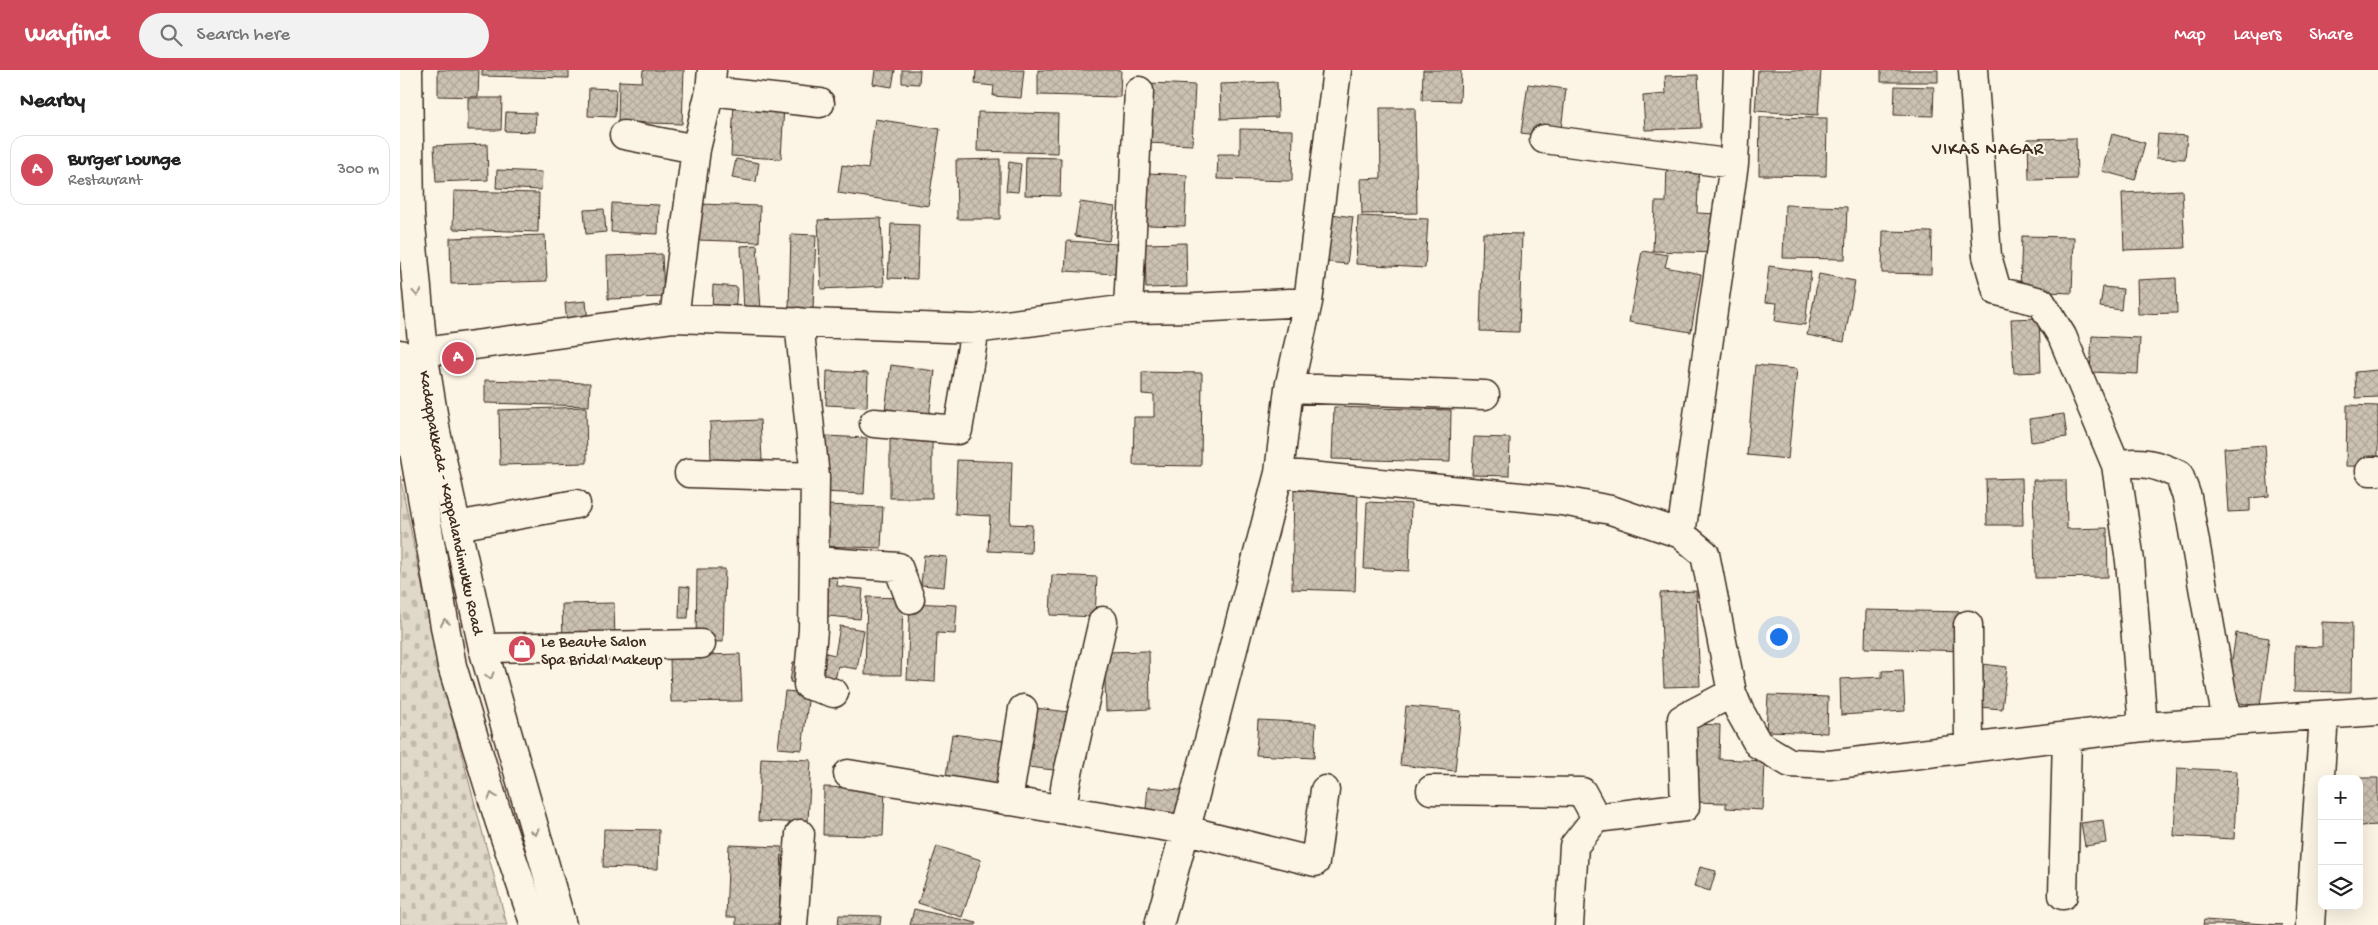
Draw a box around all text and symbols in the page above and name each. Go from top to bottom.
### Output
search box [139,13,489,58]
text: Wayfind [25,21,109,50]
icon: search [157,21,185,49]
text: Search here [197,24,290,47]
text: Map [2174,25,2206,46]
text: Layers [2234,25,2281,46]
text: Share [2309,25,2353,46]
text: Nearby [20,90,85,115]
district label: VIKAS NAGAR [1931,140,2044,161]
text: Burger Lounge [68,149,181,172]
text: A [32,161,42,180]
text: 300 m [337,161,379,180]
text: Restaurant [68,172,142,191]
one-way arrow [411,290,422,298]
pin: A [442,339,474,377]
street label: Kadappakkada - Kappalandimukku Road [413,370,486,639]
one-way arrow [440,618,450,627]
your location [1766,624,1792,650]
shop icon: Le Beaute Salon Spa Bridal Makeup [507,634,537,664]
place label: Le Beaute Salon Spa Bridal Makeup [541,634,663,671]
one-way arrow [485,671,495,680]
map controls [2318,775,2363,910]
button: + [2318,775,2363,820]
one-way arrow [487,792,497,800]
button: − [2318,820,2363,865]
one-way arrow [530,828,540,836]
button: layers [2318,865,2363,910]

